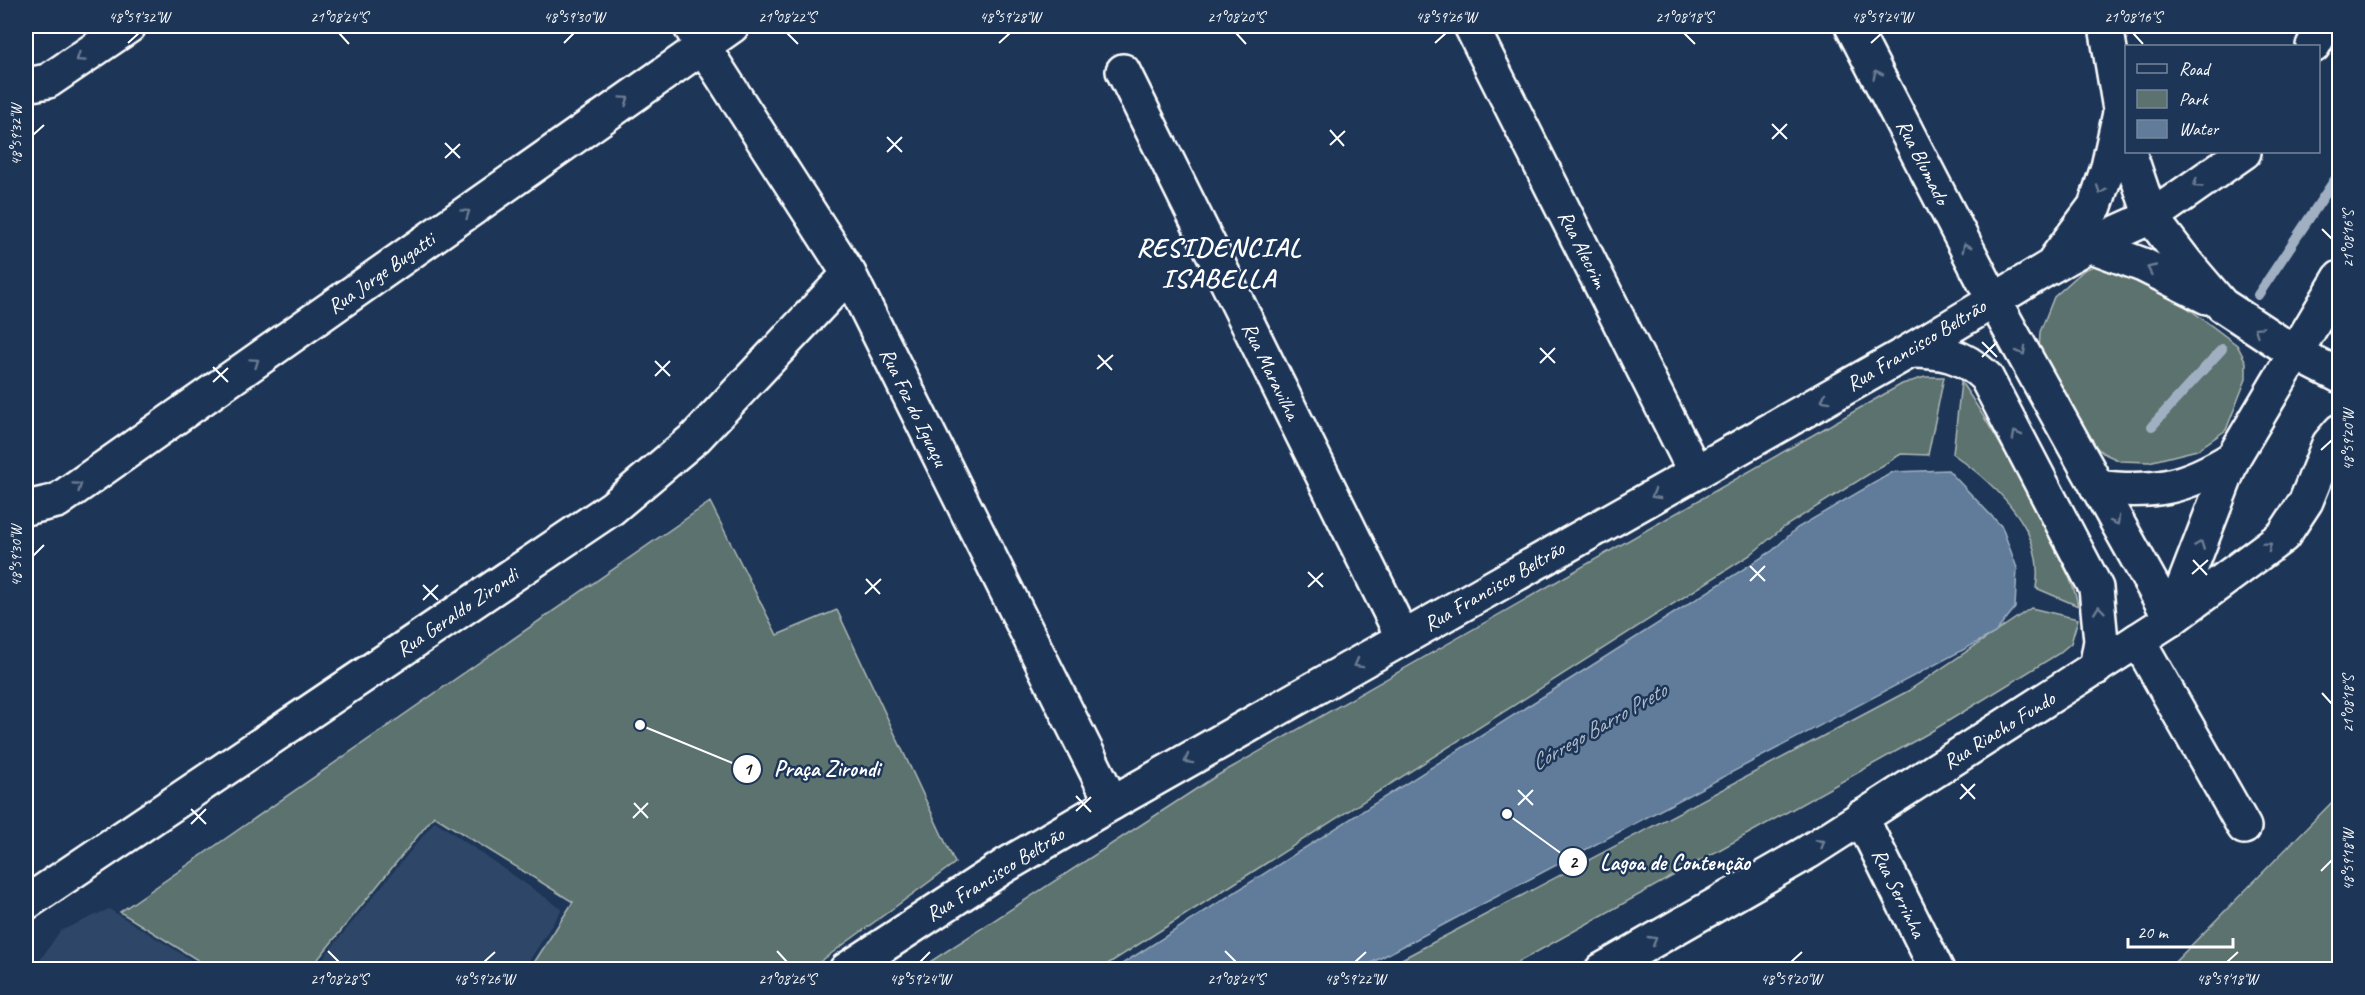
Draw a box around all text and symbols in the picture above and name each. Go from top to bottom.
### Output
text: 48°59'32"W [109,8,173,27]
text: 21°08'24"S [310,8,370,27]
text: 48°59'30"W [544,8,608,27]
text: 21°08'22"S [758,8,818,27]
text: 48°59'28"W [980,8,1044,27]
text: 21°08'20"S [1207,8,1267,27]
text: 48°59'26"W [1416,8,1480,27]
text: 21°08'18"S [1655,8,1715,27]
text: 48°59'24"W [1852,8,1916,27]
text: 21°08'16"S [2104,8,2164,27]
legend [2125,45,2320,153]
one-way arrow [76,51,87,62]
text: Road [2179,58,2212,80]
one-way arrow [1873,70,1884,80]
text: Park [2179,88,2209,110]
one-way arrow [619,96,630,107]
text: 48°59'32"W [7,101,26,165]
street label: Rua Blumado [1891,115,1957,211]
text: Water [2179,118,2220,140]
one-way arrow [2193,177,2204,188]
one-way arrow [2095,184,2108,195]
street label: Rua Alecrim [1552,206,1615,294]
text: 21°08'16"S [2339,208,2358,268]
one-way arrow [459,209,470,220]
street label: Rua Jorge Bugatti [322,225,442,320]
district label: RESIDENCIAL ISABELLA [1136,230,1302,295]
one-way arrow [1962,243,1974,254]
one-way arrow [2147,264,2158,276]
street label: Rua Francisco Beltrão [1841,292,1992,397]
street label: Rua Maravilha [1236,318,1307,426]
one-way arrow [2254,326,2265,337]
street label: Rua Foz do Iguaçu [874,344,954,471]
one-way arrow [2015,344,2026,355]
one-way arrow [248,358,259,369]
one-way arrow [1821,392,1831,403]
text: 48°59'20"W [2339,406,2358,470]
one-way arrow [2012,430,2023,441]
one-way arrow [72,482,83,493]
one-way arrow [1651,488,1661,499]
one-way arrow [2109,515,2120,525]
text: 48°59'30"W [7,522,26,586]
street label: Rua Francisco Beltrão [1419,534,1570,637]
one-way arrow [2193,540,2205,551]
one-way arrow [2262,542,2273,553]
street label: Rua Geraldo Zirondi [391,560,526,662]
one-way arrow [2093,605,2106,614]
one-way arrow [1353,657,1364,668]
text: 21°08'18"S [2339,673,2358,733]
water label: Córrego Barro Preto [1526,675,1674,777]
street label: Rua Riacho Fundo [1938,684,2061,775]
callout: Praça Zirondi [732,749,892,789]
one-way arrow [1184,753,1194,764]
text: Praça Zirondi [774,755,883,783]
text: 1 [743,758,753,780]
street label: Rua Francisco Beltrão [921,820,1070,927]
text: 48°59'18"W [2339,826,2358,890]
one-way arrow [1815,839,1826,850]
callout: Lagoa de Contenção [1558,842,1762,882]
street label: Rua Serrinha [1866,844,1932,943]
text: Lagoa de Contenção [1600,849,1752,877]
text: 2 [1569,851,1579,873]
scale bar [2128,911,2233,949]
text: 20 m [2137,921,2170,943]
one-way arrow [1646,936,1657,948]
text: 21°08'28"S [310,970,370,989]
text: 48°59'26"W [454,970,518,989]
text: 21°08'26"S [758,970,818,989]
text: 48°59'24"W [890,970,954,989]
text: 21°08'24"S [1207,970,1267,989]
text: 48°59'22"W [1325,970,1389,989]
text: 48°59'20"W [1761,970,1825,989]
text: 48°59'18"W [2197,970,2261,989]

